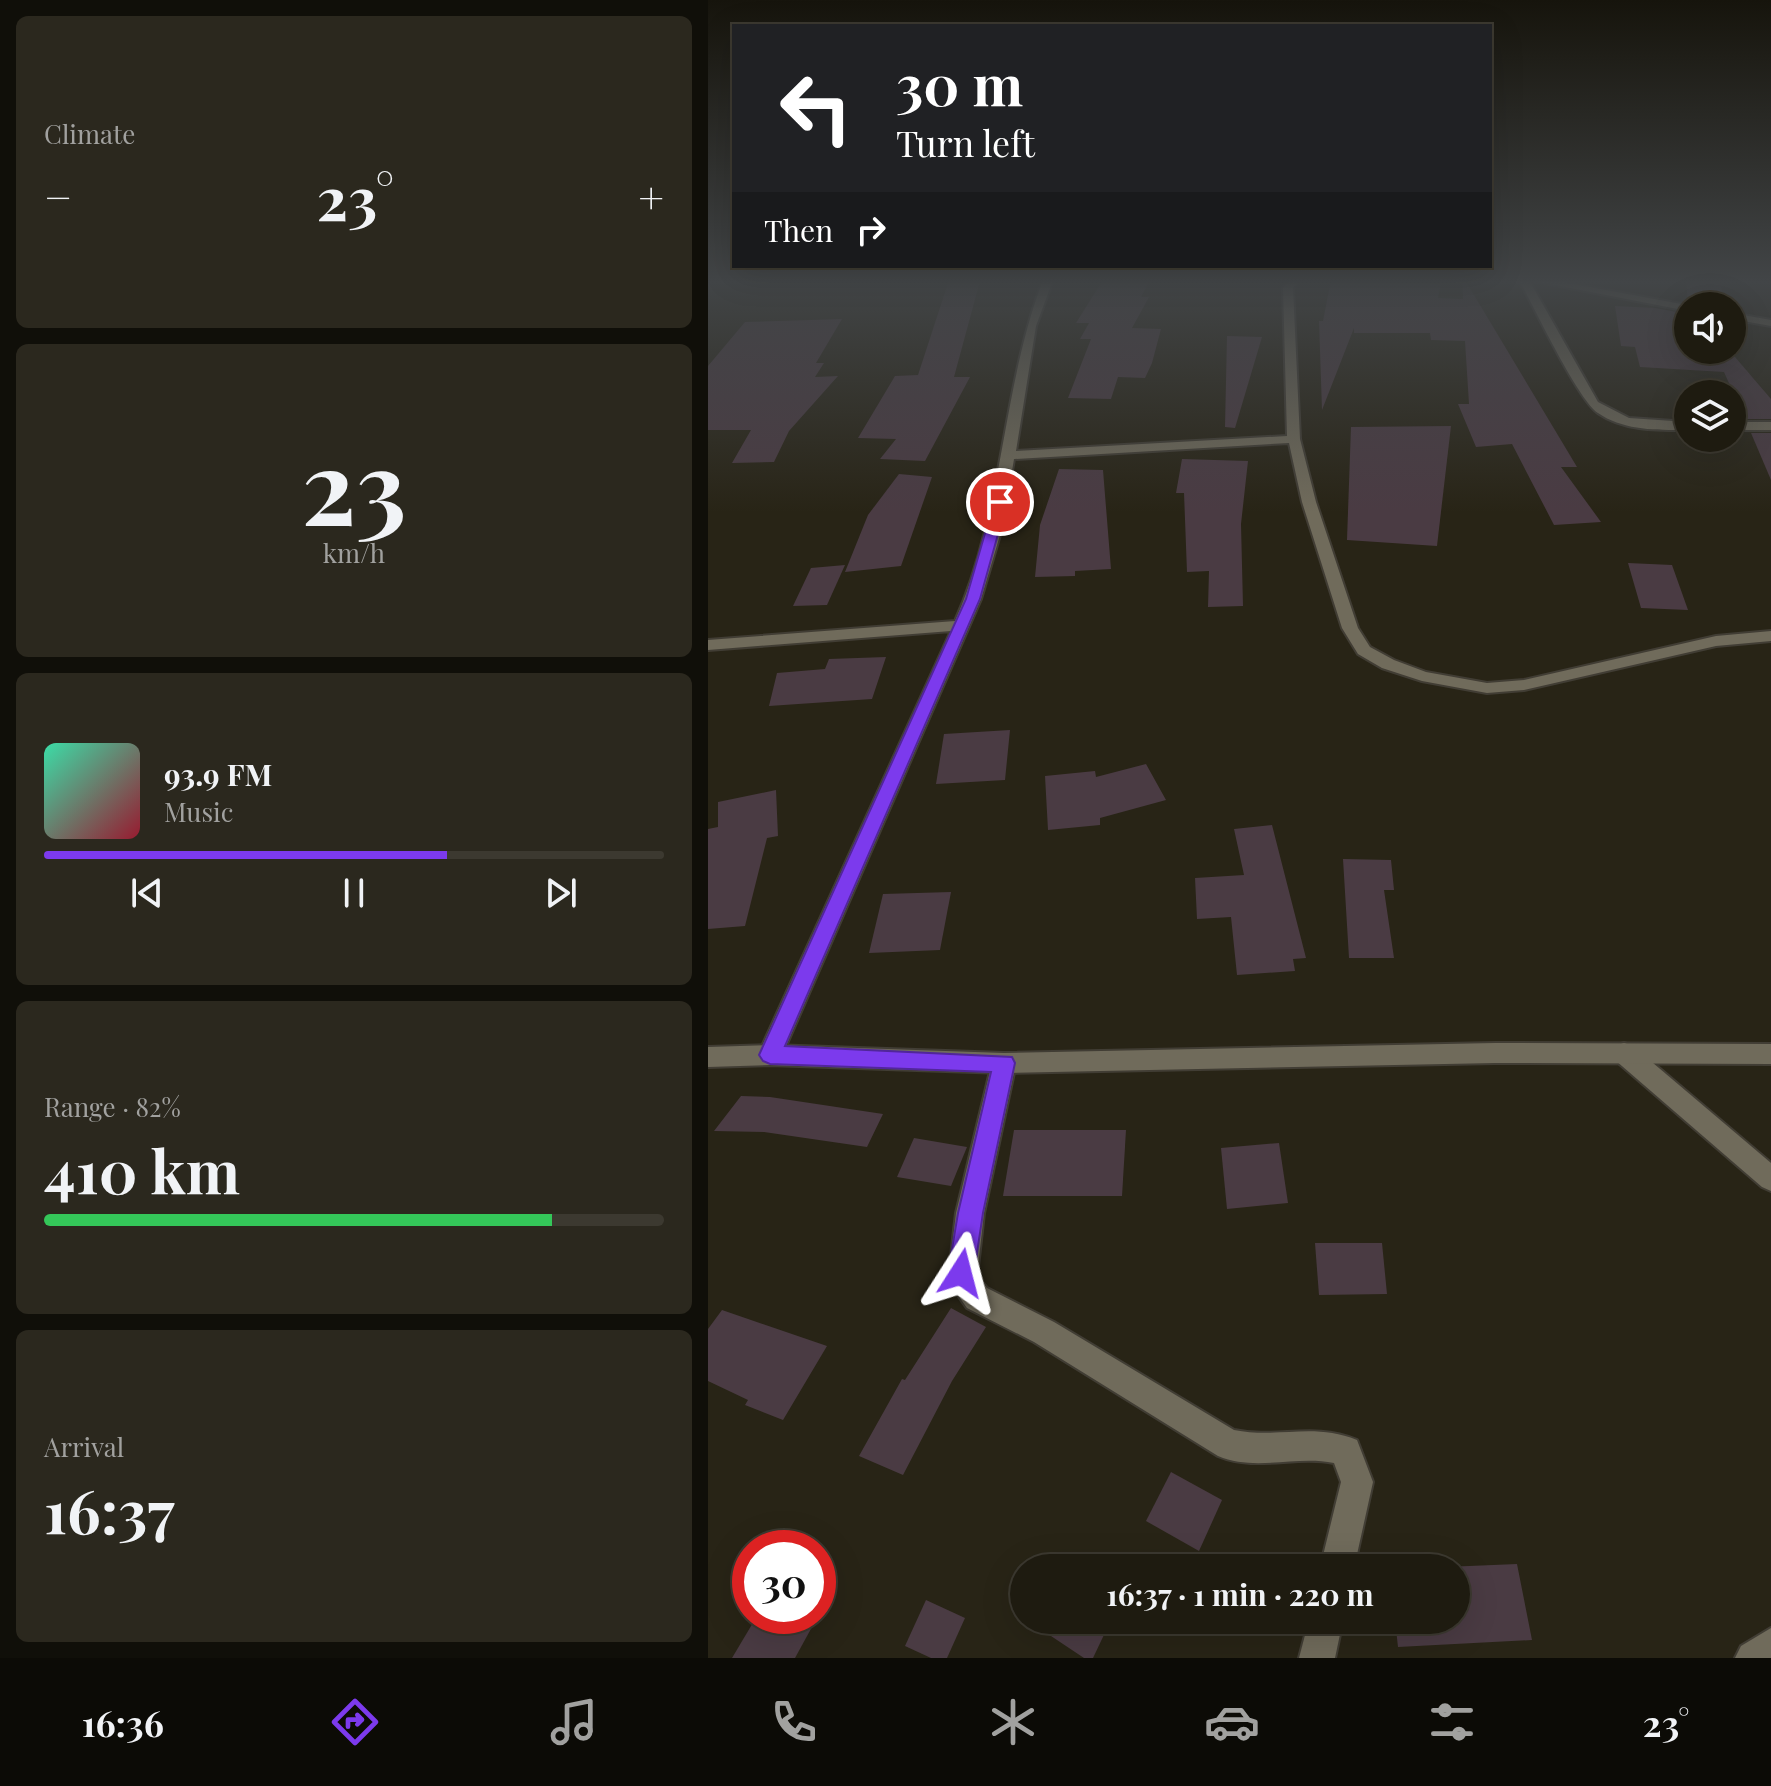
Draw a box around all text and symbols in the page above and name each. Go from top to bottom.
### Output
text: 30 m [896,46,1023,121]
icon: left [764,56,868,160]
text: Climate [44,116,135,151]
text: Turn left [896,118,1035,166]
text: 23° [317,156,394,236]
text: − [44,166,72,225]
text: + [638,166,664,225]
icon: right [849,208,893,252]
text: Then [764,210,833,250]
map controls [1674,292,1746,452]
button: sound [1674,292,1746,364]
button: layers [1674,380,1746,452]
text: 23 [301,413,407,552]
pin [966,468,1034,536]
icon: arrive [978,480,1022,524]
text: km/h [323,535,385,570]
text: 93.9 FM [164,754,272,794]
text: Music [164,794,233,829]
icon: previous [125,871,169,915]
icon: pause [332,871,376,915]
icon: next [539,871,583,915]
text: Range · 82% [44,1089,181,1124]
text: 410 km [44,1129,240,1209]
position arrow [919,1231,1003,1315]
text: Arrival [44,1429,124,1464]
text: 16:37 [44,1469,175,1549]
speed limit sign: 30 [732,1530,836,1634]
text: 16:37 · 1 min · 220 m [1106,1574,1374,1614]
icon: directions [327,1694,383,1750]
icon: music [546,1694,602,1750]
icon: phone [766,1694,822,1750]
icon: climate [985,1694,1041,1750]
icon: car [1204,1694,1260,1750]
icon: filters [1424,1694,1480,1750]
text: 16:36 [82,1698,164,1746]
text: 23° [1643,1698,1689,1746]

